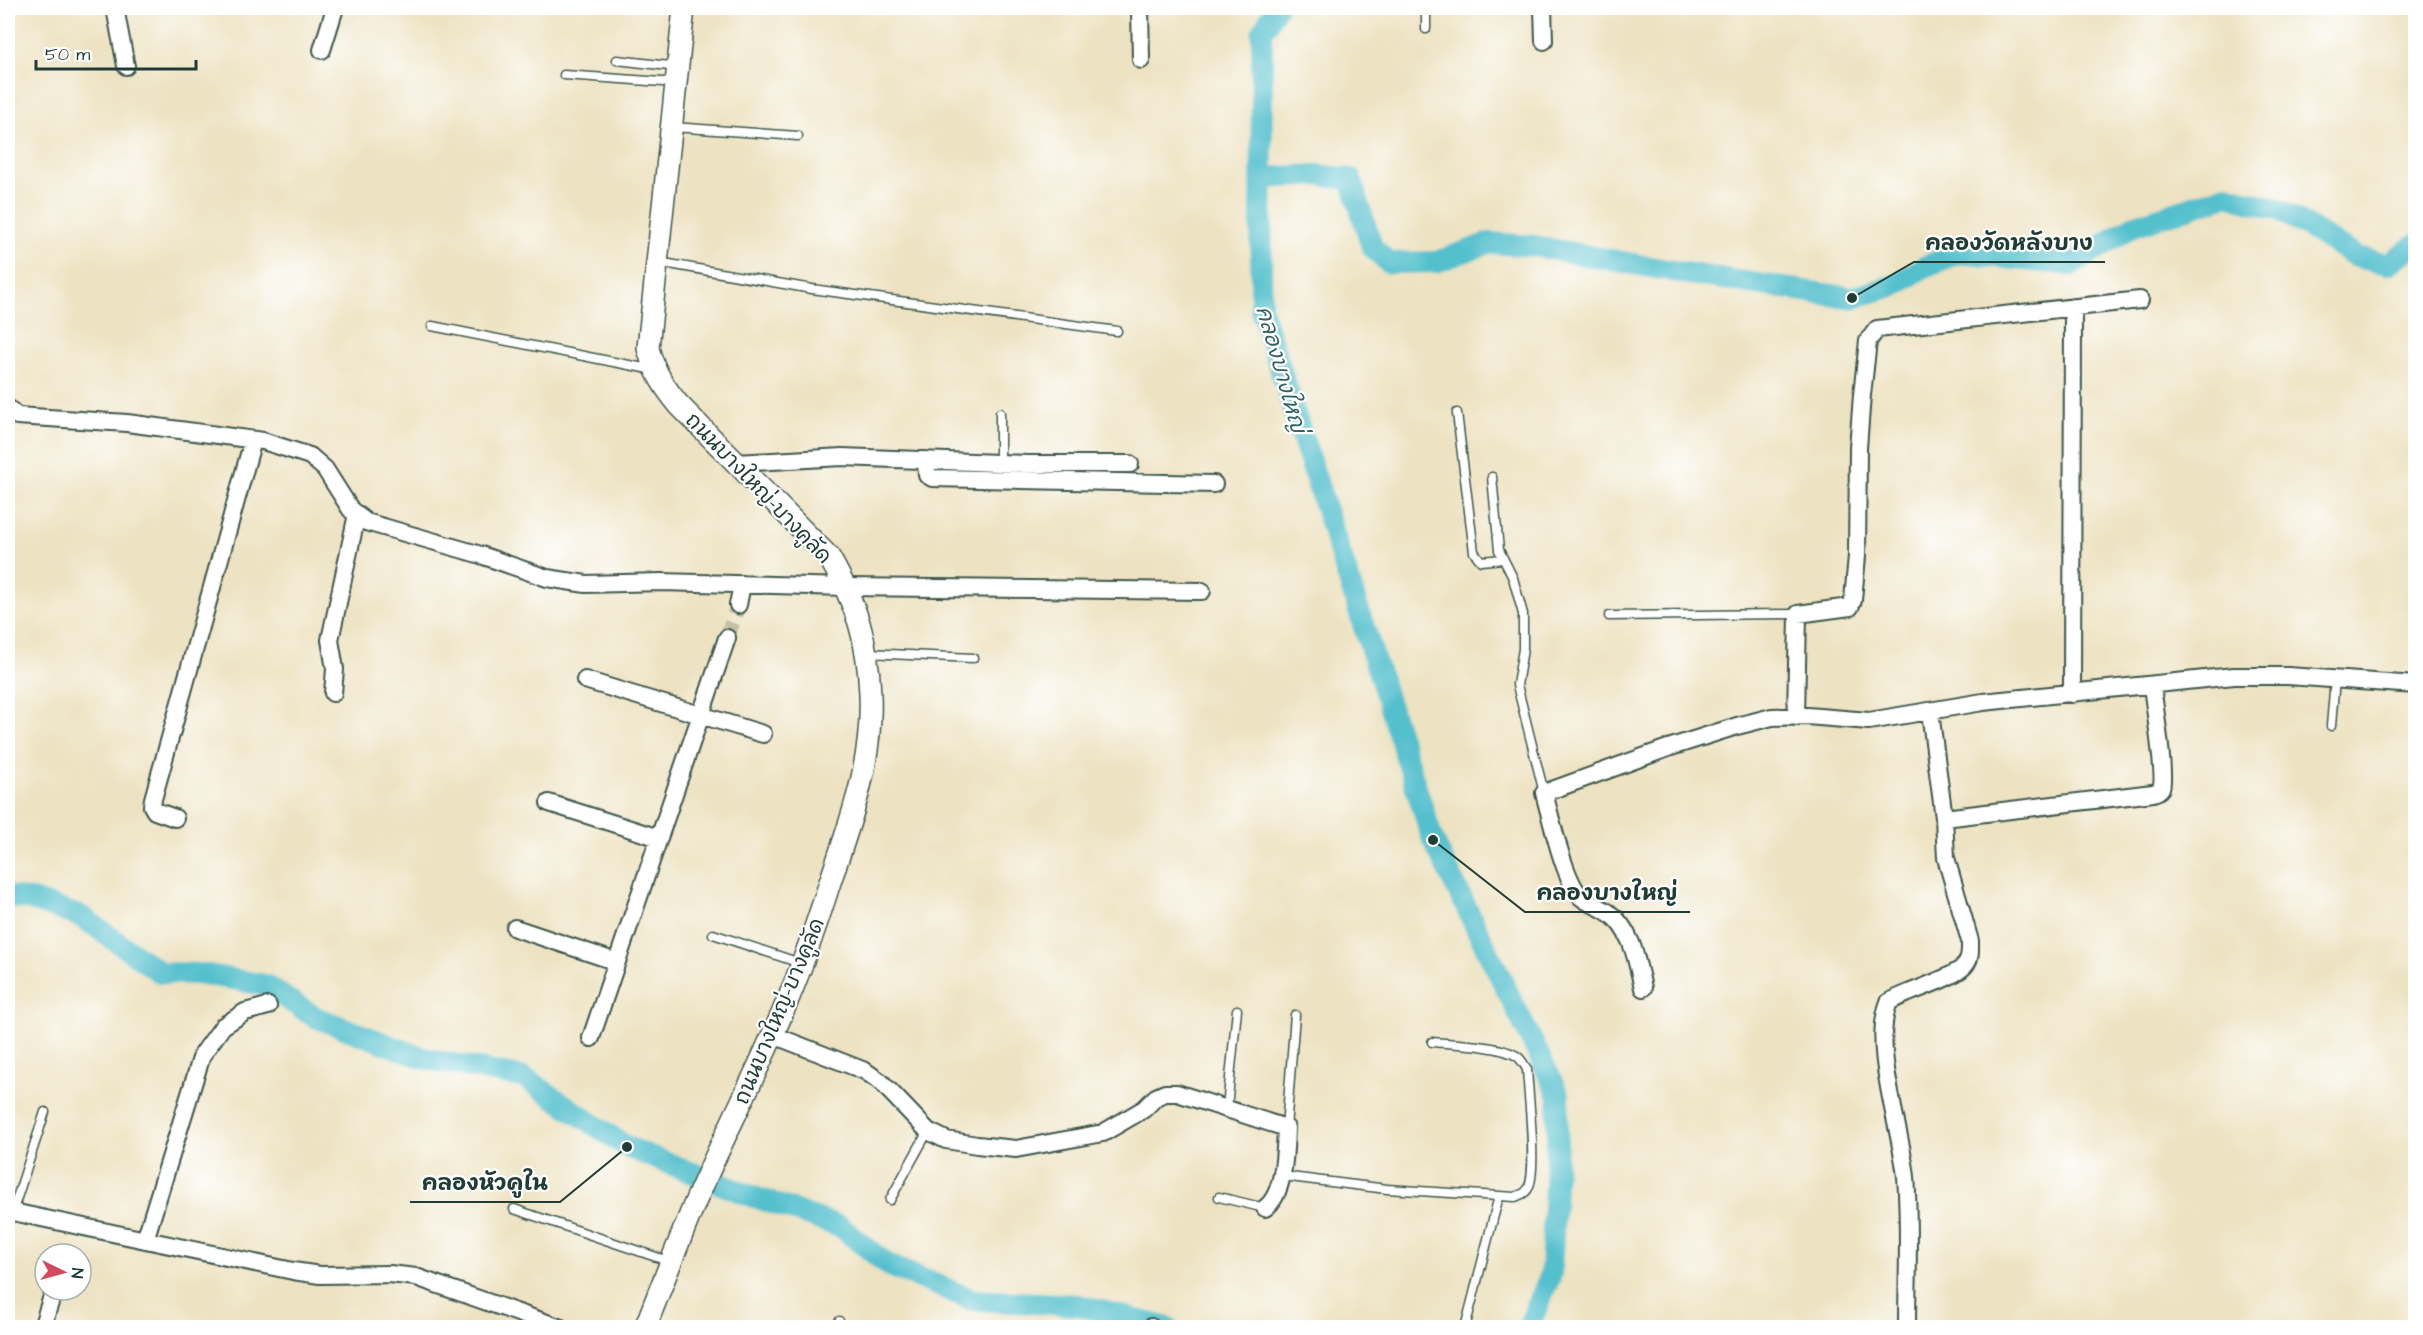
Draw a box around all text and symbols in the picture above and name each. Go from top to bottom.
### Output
scale bar [36,33,196,71]
text: 50 m [45,42,90,67]
callout: คลองวัดหลังบาง [1914,222,2105,262]
text: คลองวัดหลังบาง [1925,228,2093,259]
water label: คลองบางใหญ่ [1248,302,1315,440]
street label: ถนนบางใหญ่-บางคูลัด [678,406,838,571]
callout: คลองบางใหญ่ [1525,872,1690,912]
text: คลองบางใหญ่ [1537,878,1677,909]
street label: ถนนบางใหญ่-บางคูลัด [727,914,833,1109]
callout: คลองหัวคูใน [410,1162,560,1202]
text: คลองหัวคูใน [422,1168,548,1199]
north arrow [33,1242,93,1302]
text: N [66,1267,88,1279]

